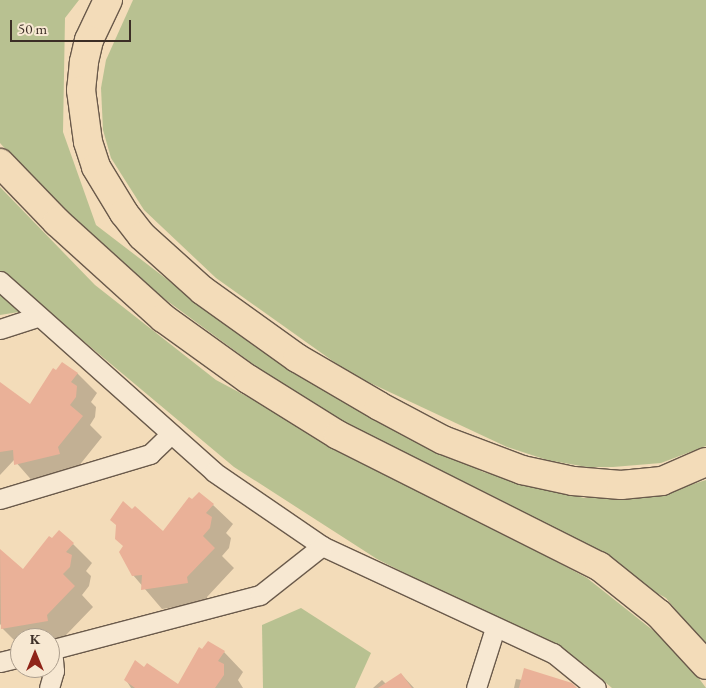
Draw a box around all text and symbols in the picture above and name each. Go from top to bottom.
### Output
scale bar [12,10,134,42]
text: 50 m [18,19,47,38]
north arrow [10,628,60,678]
text: K [30,630,40,648]

